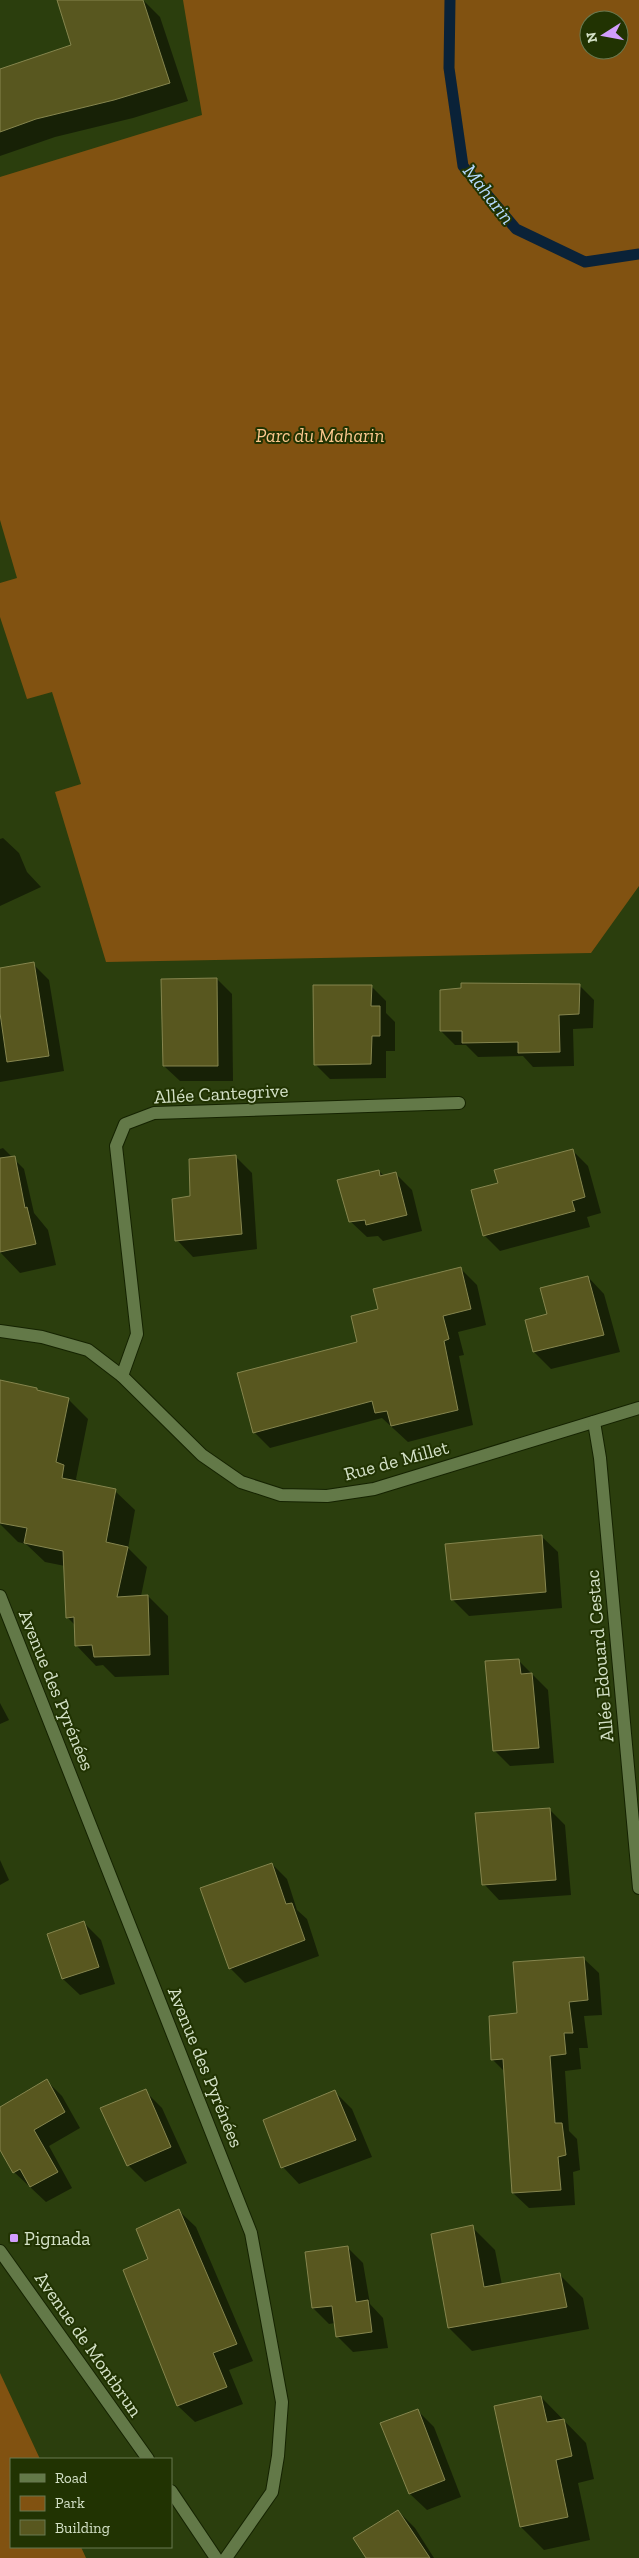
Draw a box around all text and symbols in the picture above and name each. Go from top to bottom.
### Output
north arrow [579,10,629,60]
text: N [582,30,601,44]
water label: Maharin [458,159,520,229]
park label: Parc du Maharin [256,424,384,447]
street label: Allée Cantegrive [153,1078,289,1109]
street label: Rue de Millet [341,1435,451,1485]
street label: Allée Edouard Cestac [580,1569,618,1743]
street label: Avenue des Pyrénées [14,1607,99,1774]
street label: Avenue des Pyrénées [163,1984,248,2151]
place label: Pignada [24,2227,90,2250]
marker: Pignada [8,2232,20,2244]
street label: Avenue de Montbrun [30,2267,147,2421]
legend [10,2458,172,2548]
text: Road [55,2469,88,2487]
text: Park [55,2494,85,2512]
text: Building [55,2519,110,2537]

